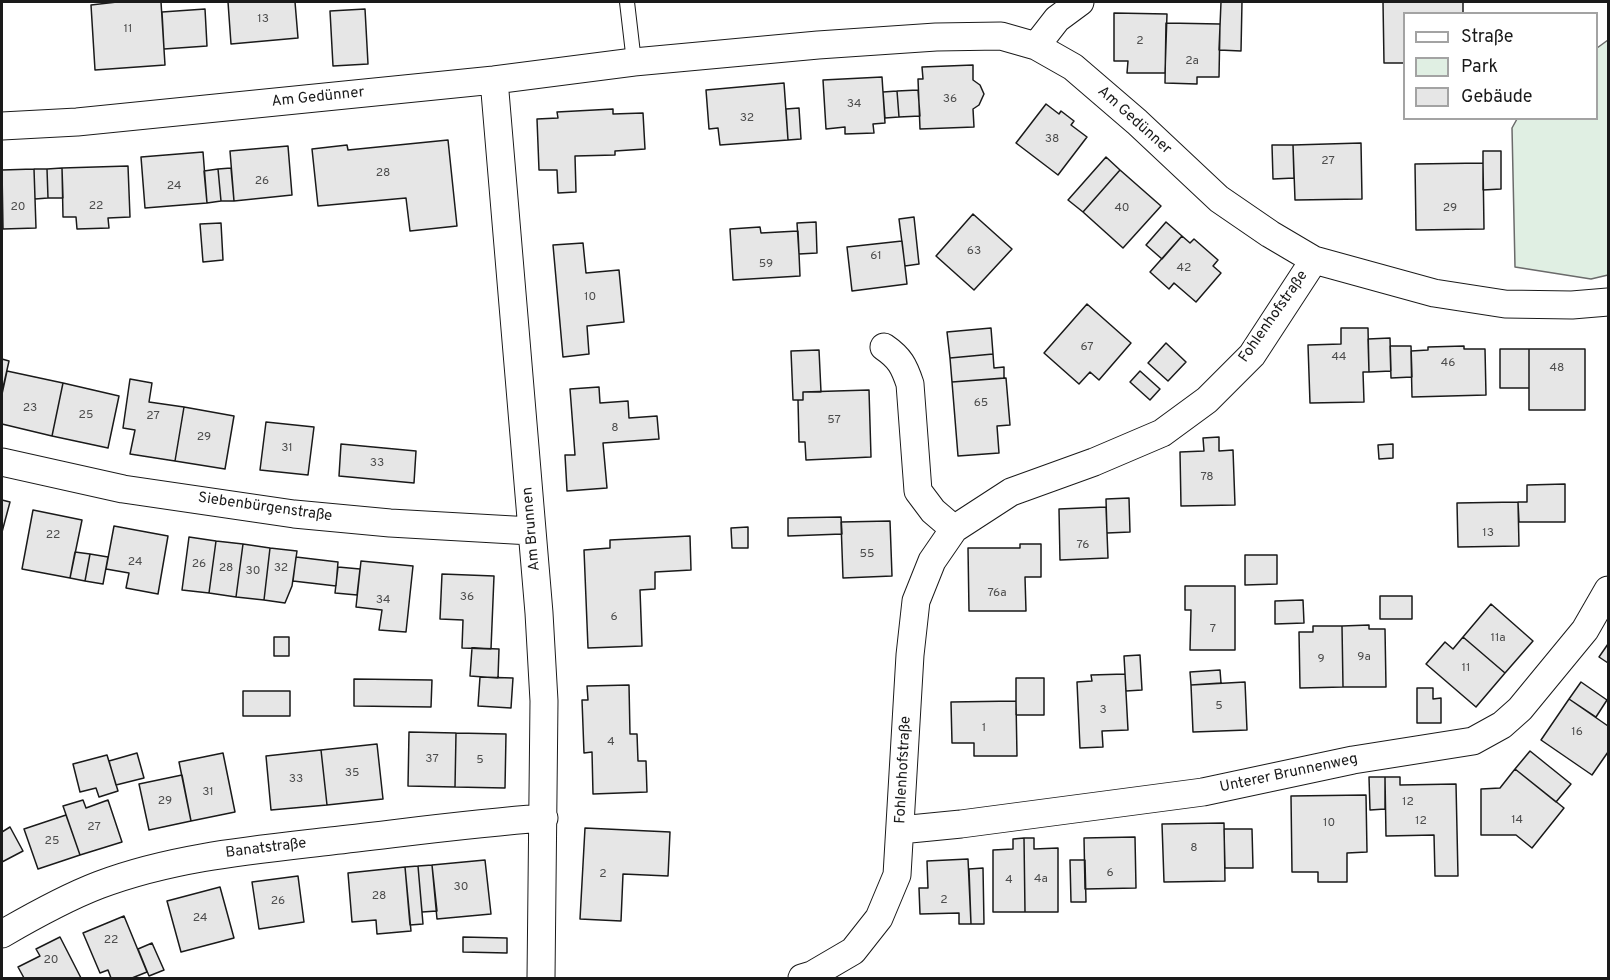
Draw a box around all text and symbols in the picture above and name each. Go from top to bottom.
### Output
legend [1403,12,1598,120]
house number: 13 [257,13,269,27]
house number: 11 [124,23,132,37]
text: Straße [1461,26,1513,49]
house number: 2 [1136,35,1144,49]
house number: 2a [1185,55,1199,69]
text: Park [1461,56,1498,79]
street label: Am Gedünner [1093,83,1175,159]
street label: Am Gedünner [271,84,365,112]
text: Gebäude [1461,86,1533,109]
house number: 36 [943,93,957,107]
house number: 34 [847,98,861,112]
house number: 32 [740,112,754,126]
house number: 38 [1045,133,1059,147]
house number: 27 [1321,155,1335,169]
house number: 28 [376,167,390,181]
house number: 26 [255,175,269,189]
house number: 24 [167,180,181,194]
house number: 22 [89,200,103,214]
house number: 20 [10,201,26,215]
house number: 40 [1114,202,1130,216]
house number: 29 [1443,202,1457,216]
house number: 63 [967,245,981,259]
house number: 61 [870,250,882,264]
house number: 59 [759,258,773,272]
house number: 42 [1177,262,1191,276]
street label: Fohlenhofstraße [1236,268,1312,366]
house number: 10 [584,291,596,305]
house number: 67 [1080,341,1094,355]
house number: 44 [1332,351,1346,365]
house number: 46 [1441,357,1455,371]
house number: 48 [1550,362,1564,376]
house number: 65 [974,397,988,411]
house number: 23 [23,402,37,416]
house number: 25 [79,409,93,423]
house number: 27 [146,410,160,424]
house number: 57 [827,414,841,428]
house number: 8 [611,422,619,436]
house number: 29 [197,431,211,445]
house number: 31 [281,442,293,456]
house number: 33 [370,457,384,471]
house number: 78 [1200,471,1214,485]
street label: Am Brunnen [519,486,545,572]
street label: Siebenbürgenstraße [197,490,333,526]
house number: 13 [1482,527,1494,541]
house number: 22 [46,529,60,543]
house number: 76 [1077,539,1089,553]
house number: 55 [860,548,874,562]
house number: 24 [128,556,142,570]
house number: 26 [192,558,206,572]
house number: 28 [219,562,233,576]
house number: 32 [274,562,288,576]
house number: 30 [246,565,260,579]
house number: 76a [987,587,1007,601]
house number: 36 [460,591,474,605]
house number: 34 [376,594,390,608]
house number: 6 [610,611,618,625]
house number: 7 [1210,623,1216,637]
house number: 11a [1491,632,1505,646]
house number: 9a [1357,651,1371,665]
house number: 9 [1317,653,1325,667]
house number: 11 [1462,662,1470,676]
house number: 5 [1215,700,1223,714]
house number: 3 [1099,704,1107,718]
street label: Fohlenhofstraße [892,716,916,824]
house number: 1 [982,722,986,736]
house number: 16 [1571,726,1583,740]
house number: 4 [607,736,615,750]
street label: Unterer Brunnenweg [1218,751,1360,797]
house number: 37 [425,753,439,767]
house number: 5 [476,754,484,768]
house number: 35 [345,767,359,781]
house number: 33 [289,773,303,787]
house number: 31 [202,786,214,800]
house number: 29 [158,795,172,809]
house number: 12 [1402,796,1414,810]
house number: 14 [1511,814,1523,828]
house number: 12 [1415,815,1427,829]
house number: 10 [1323,817,1335,831]
house number: 27 [87,821,101,835]
house number: 25 [45,835,59,849]
street label: Banatstraße [224,835,308,863]
house number: 8 [1190,842,1198,856]
house number: 6 [1106,867,1114,881]
house number: 2 [599,868,607,882]
house number: 4a [1034,873,1048,887]
house number: 4 [1005,874,1013,888]
house number: 30 [454,881,468,895]
house number: 28 [372,890,386,904]
house number: 2 [940,894,948,908]
house number: 26 [271,895,285,909]
house number: 24 [193,912,207,926]
house number: 22 [104,934,118,948]
house number: 20 [43,954,59,968]

